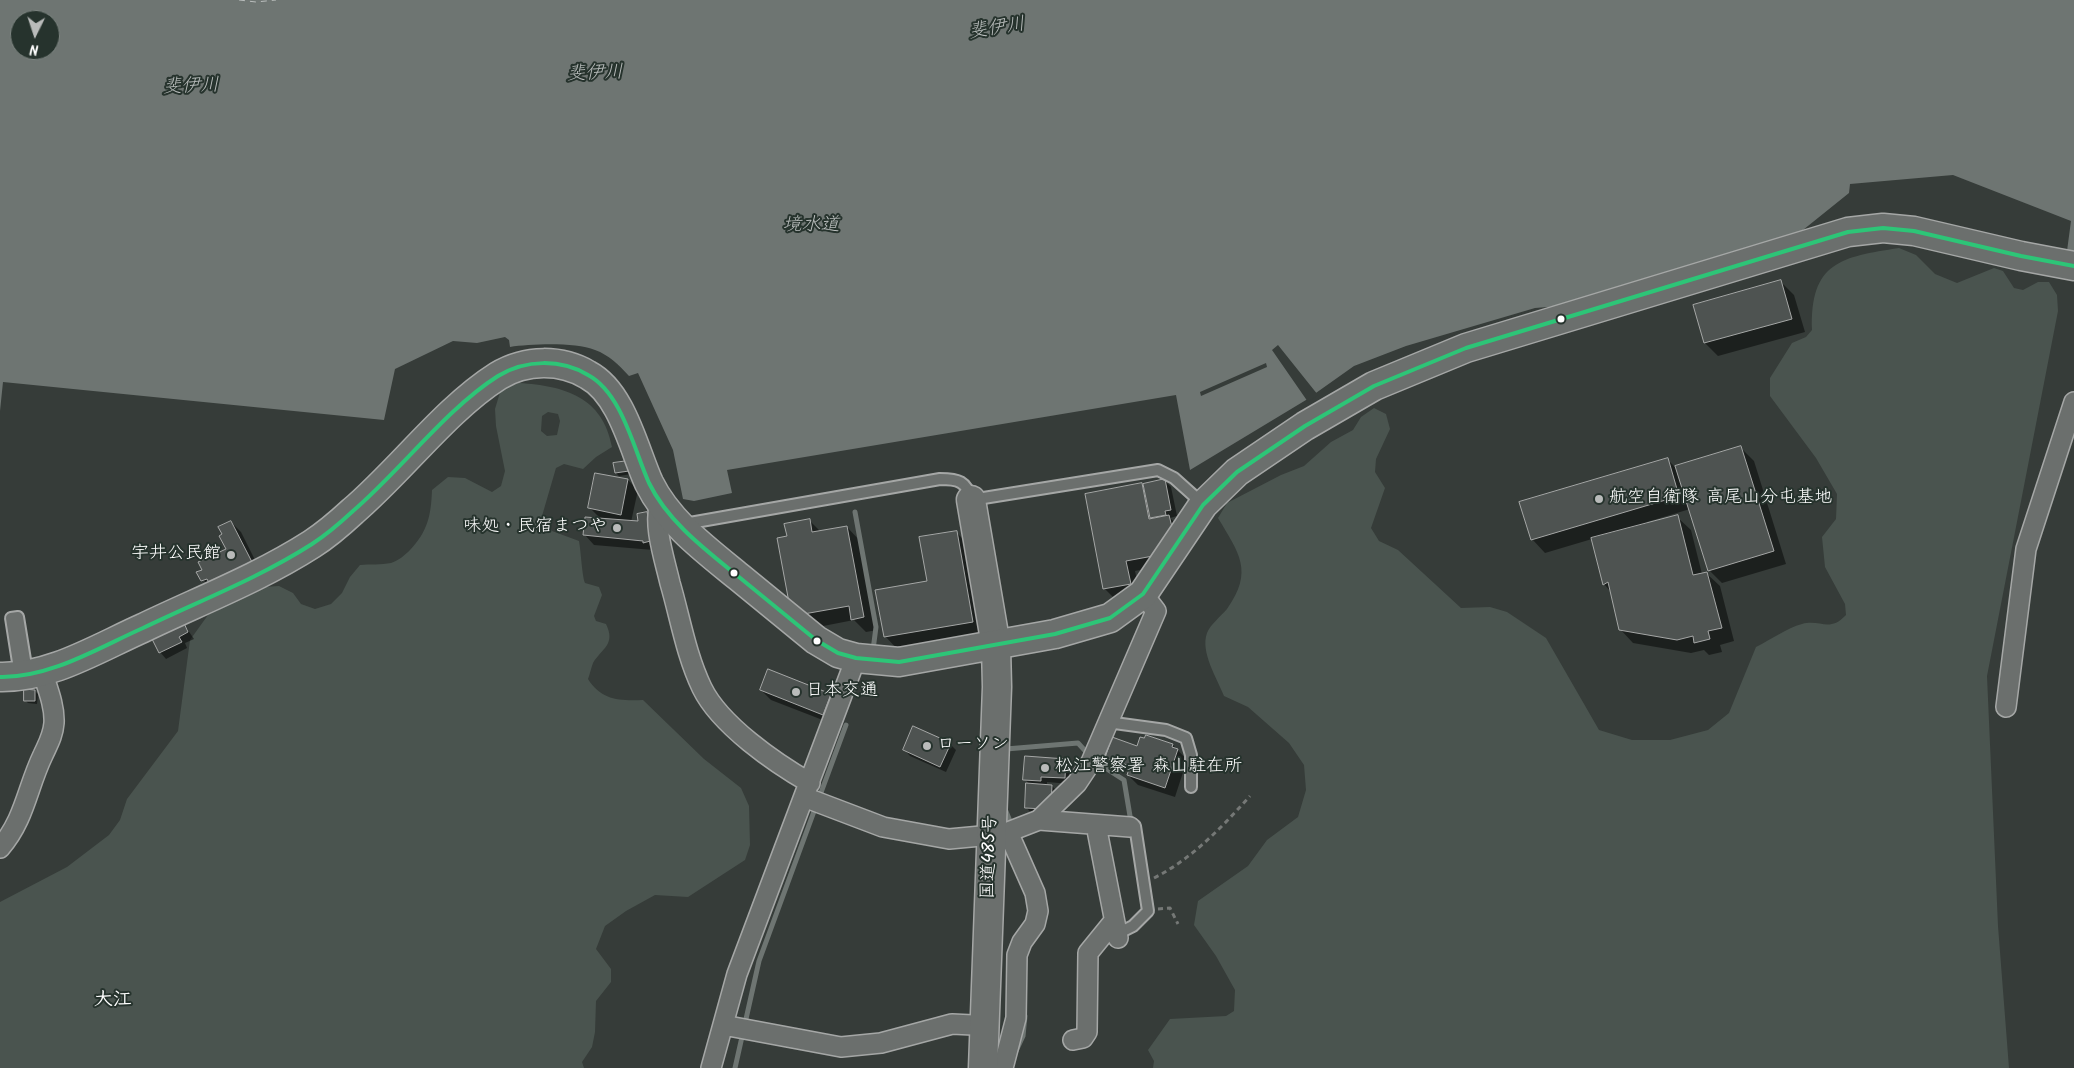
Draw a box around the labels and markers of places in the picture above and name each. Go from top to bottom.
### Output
unlabelled marker [1556,314,1566,324]
place label: 航空自衛隊 高尾山分屯基地 [1609,488,1832,510]
marker: 航空自衛隊 高尾山分屯基地 [1593,493,1605,505]
place label: 味処・民宿まつや [463,517,607,539]
marker: 味処・民宿まつや [611,522,623,534]
place label: 宇井公民館 [131,544,221,566]
marker: 宇井公民館 [225,549,237,561]
unlabelled marker [729,568,739,578]
unlabelled marker [812,636,822,646]
place label: 日本交通 [806,681,878,703]
marker: 日本交通 [790,686,802,698]
place label: ローソン [937,735,1009,757]
marker: ローソン [921,740,933,752]
place label: 松江警察署 森山駐在所 [1055,757,1242,779]
marker: 松江警察署 森山駐在所 [1039,762,1051,774]

